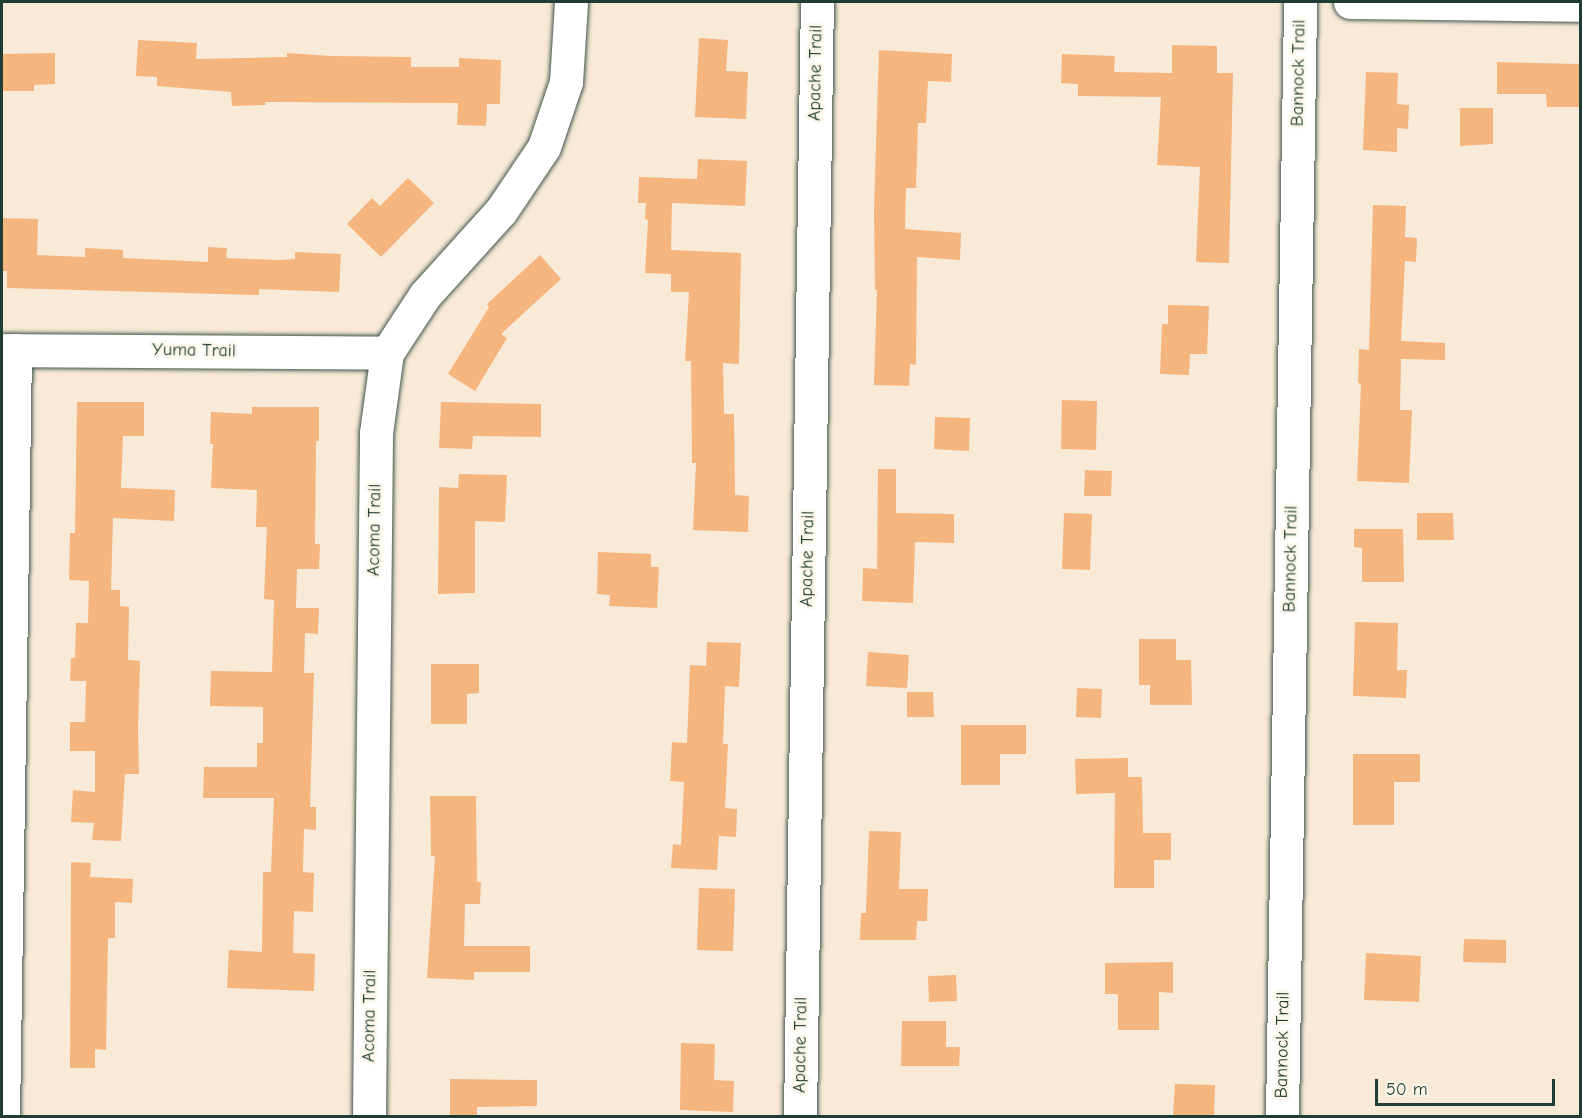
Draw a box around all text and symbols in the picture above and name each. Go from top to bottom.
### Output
street label: Bannock Trail [1287,19,1311,127]
street label: Apache Trail [804,25,828,121]
street label: Yuma Trail [152,339,236,363]
street label: Acoma Trail [363,484,387,576]
street label: Bannock Trail [1279,505,1303,613]
street label: Apache Trail [796,511,820,607]
street label: Acoma Trail [358,970,382,1062]
street label: Bannock Trail [1271,991,1295,1099]
street label: Apache Trail [789,997,813,1093]
scale bar [1378,1067,1558,1105]
text: 50 m [1386,1079,1428,1100]

